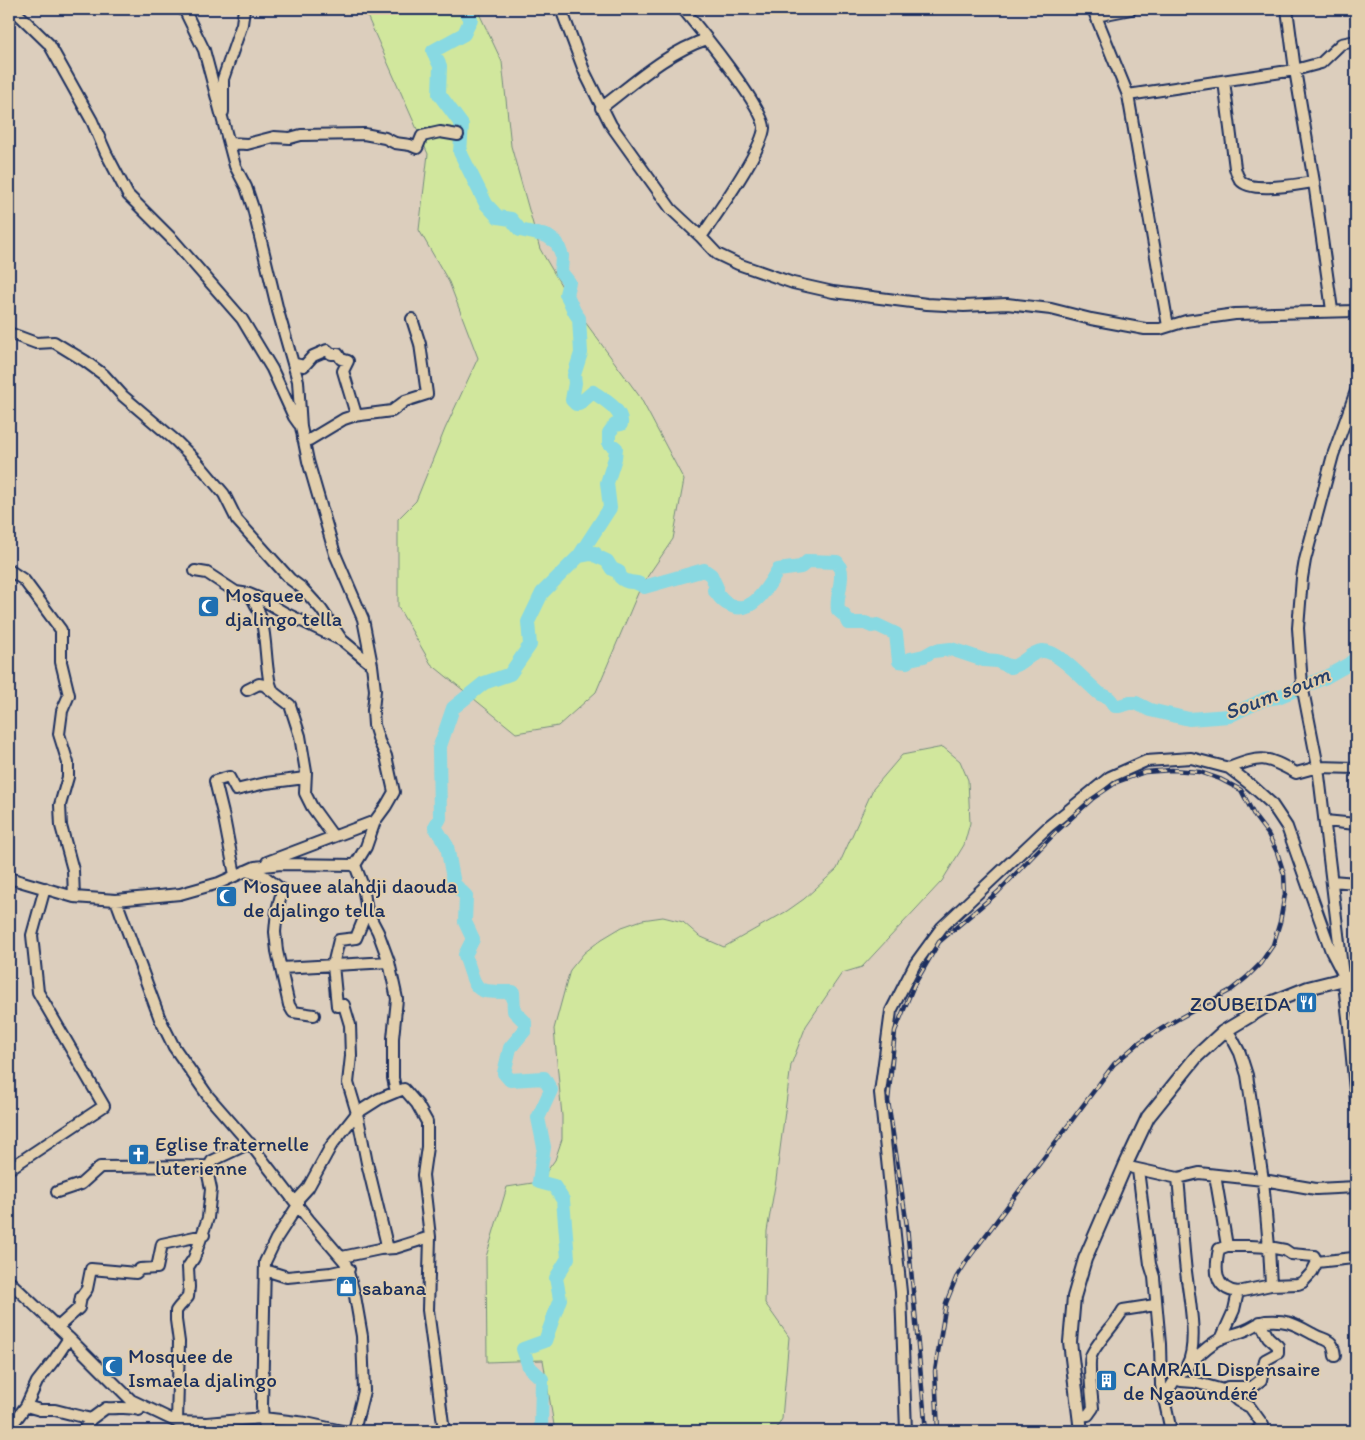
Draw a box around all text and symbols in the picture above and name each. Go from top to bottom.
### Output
place label: Mosquee djalingo tella [225,582,342,631]
mosque icon: Mosquee djalingo tella [197,594,221,618]
water label: Soum soum [1220,660,1334,725]
place label: Mosquee alahdji daouda de djalingo tella [243,873,457,922]
mosque icon: Mosquee alahdji daouda de djalingo tella [215,885,239,909]
place label: ZOUBEIDA [1190,991,1292,1016]
restaurant icon: ZOUBEIDA [1295,991,1319,1015]
place label: Eglise fraternelle luterienne [155,1131,309,1180]
church icon: Eglise fraternelle luterienne [127,1143,151,1167]
shop icon: sabana [334,1275,358,1299]
place label: sabana [362,1275,426,1300]
place label: Mosquee de Ismaela djalingo [128,1343,277,1392]
mosque icon: Mosquee de Ismaela djalingo [100,1355,124,1379]
place label: CAMRAIL Dispensaire de Ngaoundéré [1123,1356,1320,1405]
building icon: CAMRAIL Dispensaire de Ngaoundéré [1095,1368,1119,1392]

